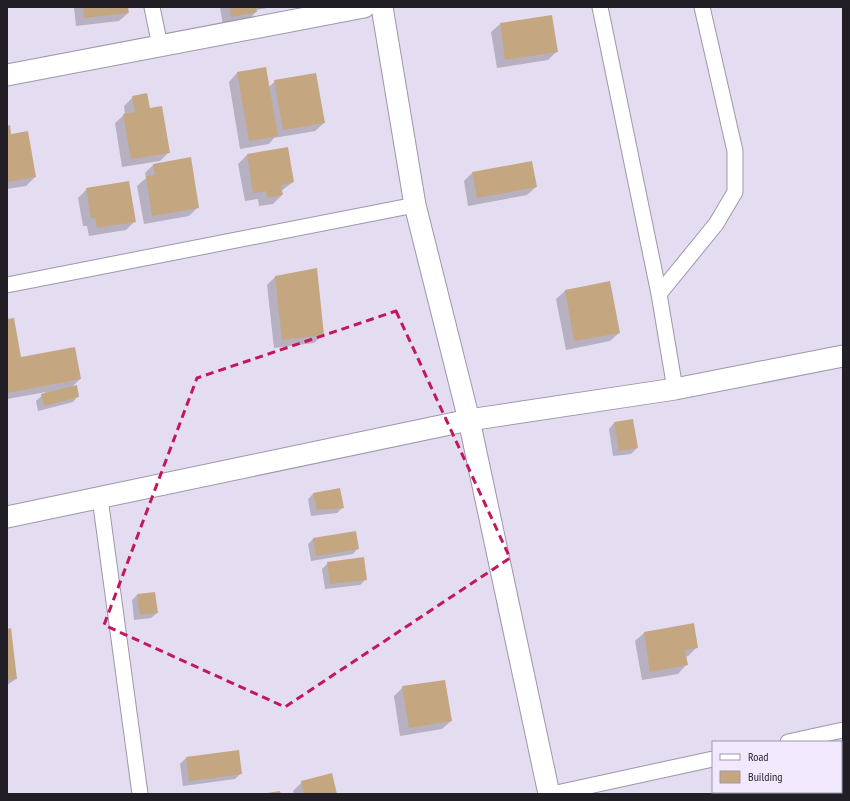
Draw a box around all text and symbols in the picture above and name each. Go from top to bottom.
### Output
legend [712,741,842,793]
text: Road [748,749,768,764]
text: Building [748,769,783,784]

